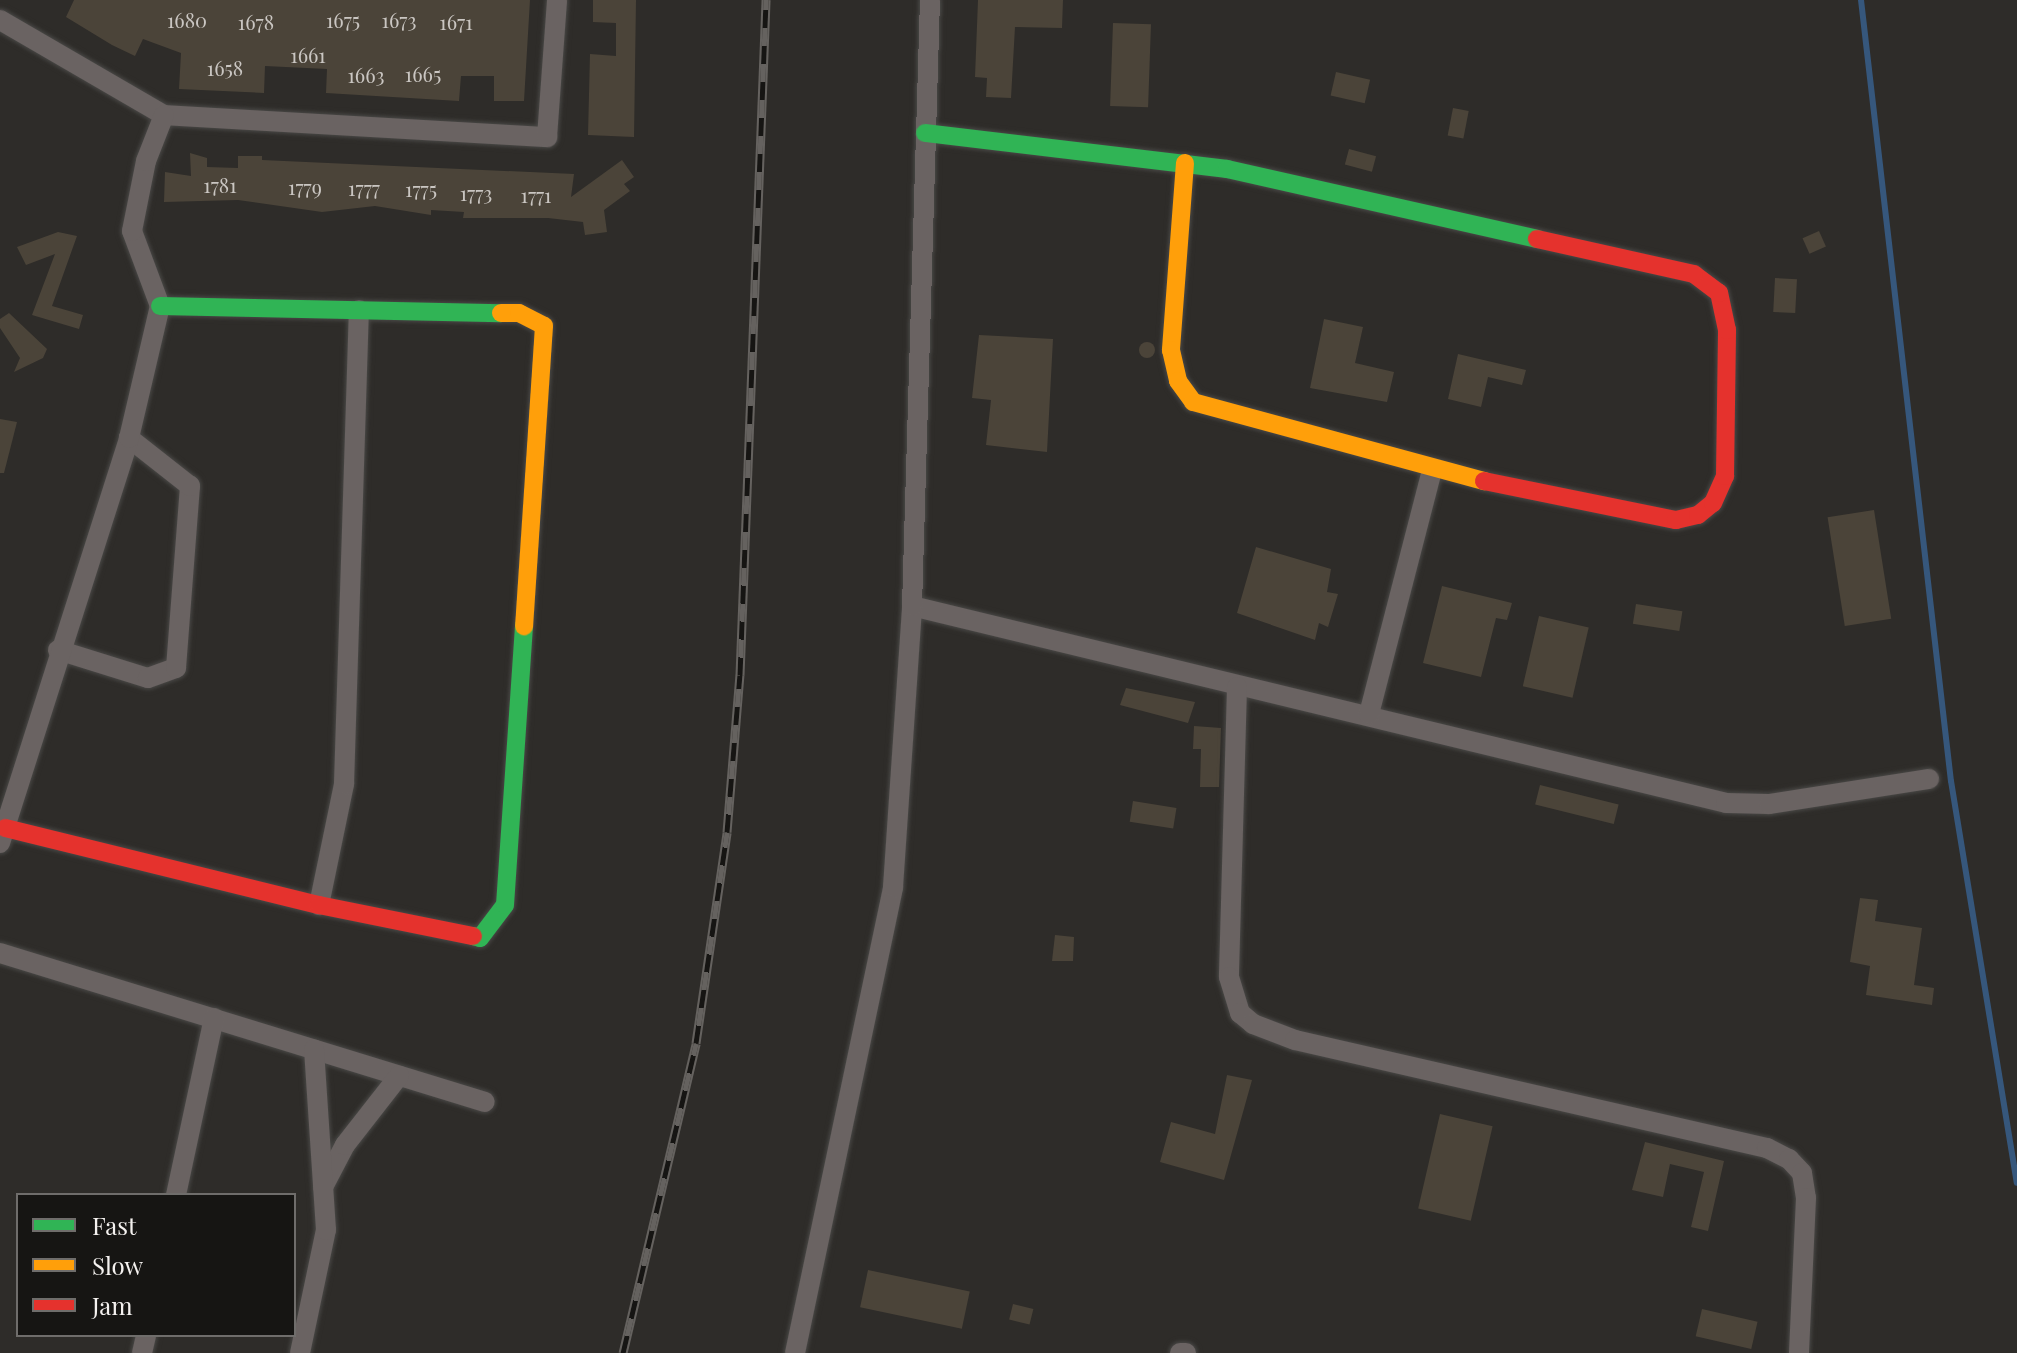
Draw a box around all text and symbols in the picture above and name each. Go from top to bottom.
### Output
house number: 1680 [167,7,207,31]
house number: 1675 [326,7,360,31]
house number: 1673 [382,7,416,31]
house number: 1678 [238,9,274,33]
house number: 1671 [439,9,473,33]
house number: 1661 [290,42,326,66]
house number: 1658 [207,55,243,79]
house number: 1665 [405,61,441,85]
house number: 1663 [347,62,385,86]
house number: 1781 [203,172,237,196]
house number: 1779 [288,174,322,198]
house number: 1777 [348,175,380,199]
house number: 1775 [405,176,437,200]
house number: 1773 [460,180,492,204]
house number: 1771 [520,182,552,206]
legend [16,1193,296,1337]
text: Fast [92,1209,137,1241]
text: Slow [92,1249,143,1281]
text: Jam [92,1289,133,1321]

